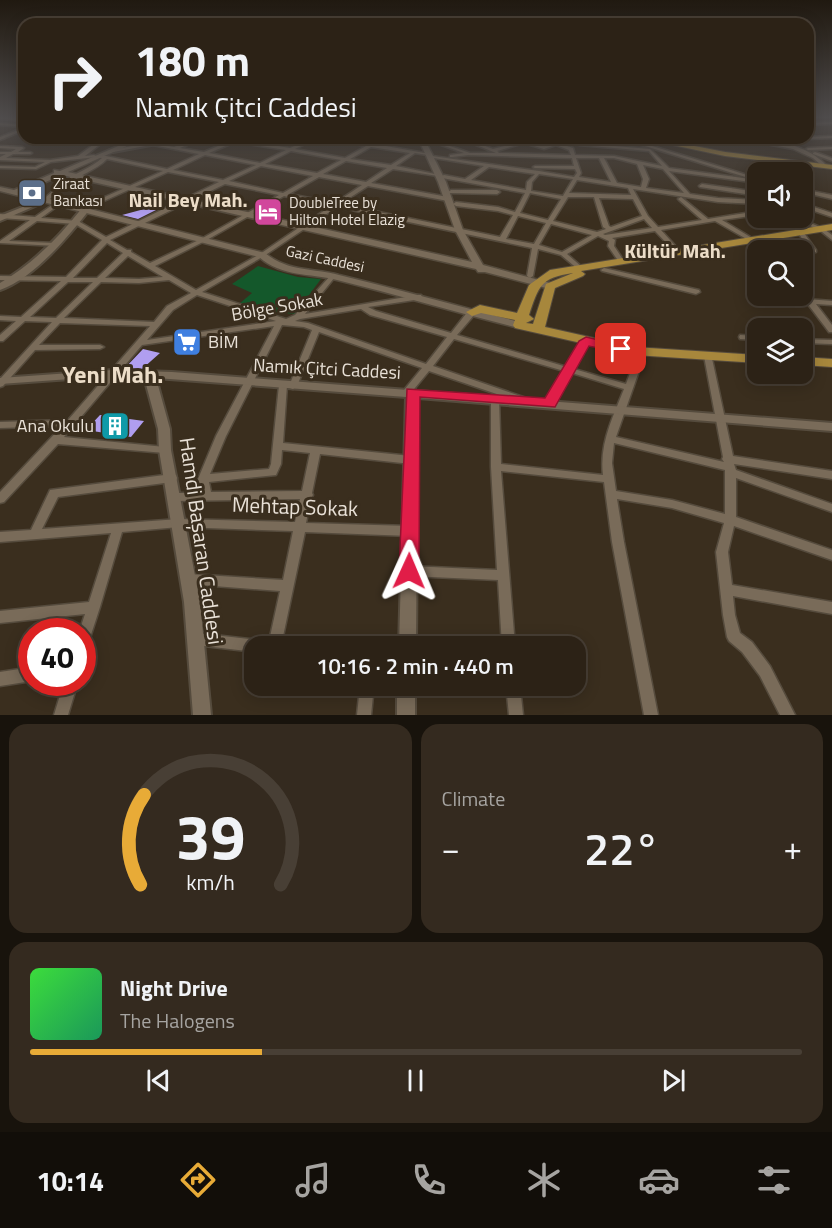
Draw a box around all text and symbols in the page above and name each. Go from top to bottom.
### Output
text: 180 m [135,28,250,92]
icon: right [36,42,114,120]
text: Namık Çitci Caddesi [135,86,357,127]
map controls [747,162,813,384]
button: sound [747,162,813,228]
place label: Ziraat Bankası [53,172,103,212]
bank icon: Ziraat Bankası [16,177,48,209]
district label: Nail Bey Mah. [128,184,248,215]
place label: DoubleTree by Hilton Hotel Elazig [289,191,405,231]
hotel icon: DoubleTree by Hilton Hotel Elazig [252,196,284,228]
district label: Kültür Mah. [624,235,726,266]
street label: Gazi Caddesi [284,239,366,278]
button: search [747,240,813,306]
street label: Bölge Sokak [229,285,325,328]
button: layers [747,318,813,384]
pin [595,323,646,374]
supermarket icon: BİM [171,326,203,358]
place label: BİM [208,328,239,355]
icon: arrive [604,332,637,365]
street label: Namık Çitci Caddesi [253,351,402,386]
district label: Yeni Mah. [63,356,163,392]
building icon: Ana Okulu [99,410,131,442]
place label: Ana Okulu [17,412,94,439]
street label: Hamdi Başaran Caddesi [172,435,232,647]
street label: Mehtap Sokak [232,488,359,524]
position arrow [377,539,441,603]
speed limit sign: 40 [18,618,96,696]
text: 10:16 · 2 min · 440 m [316,649,514,683]
text: Climate [442,783,505,814]
text: 39 [175,788,245,883]
text: 22° [584,814,660,882]
text: − [442,823,460,873]
text: + [784,823,802,873]
text: km/h [186,867,235,899]
text: Night Drive [120,971,228,1005]
text: The Halogens [120,1005,235,1036]
icon: previous [142,1064,175,1097]
icon: pause [399,1064,432,1097]
icon: next [657,1064,690,1097]
icon: directions [177,1159,219,1201]
icon: music [292,1159,334,1201]
icon: phone [408,1159,450,1201]
icon: climate [523,1159,565,1201]
icon: car [638,1159,680,1201]
icon: filters [753,1159,795,1201]
text: 10:14 [37,1160,104,1201]

